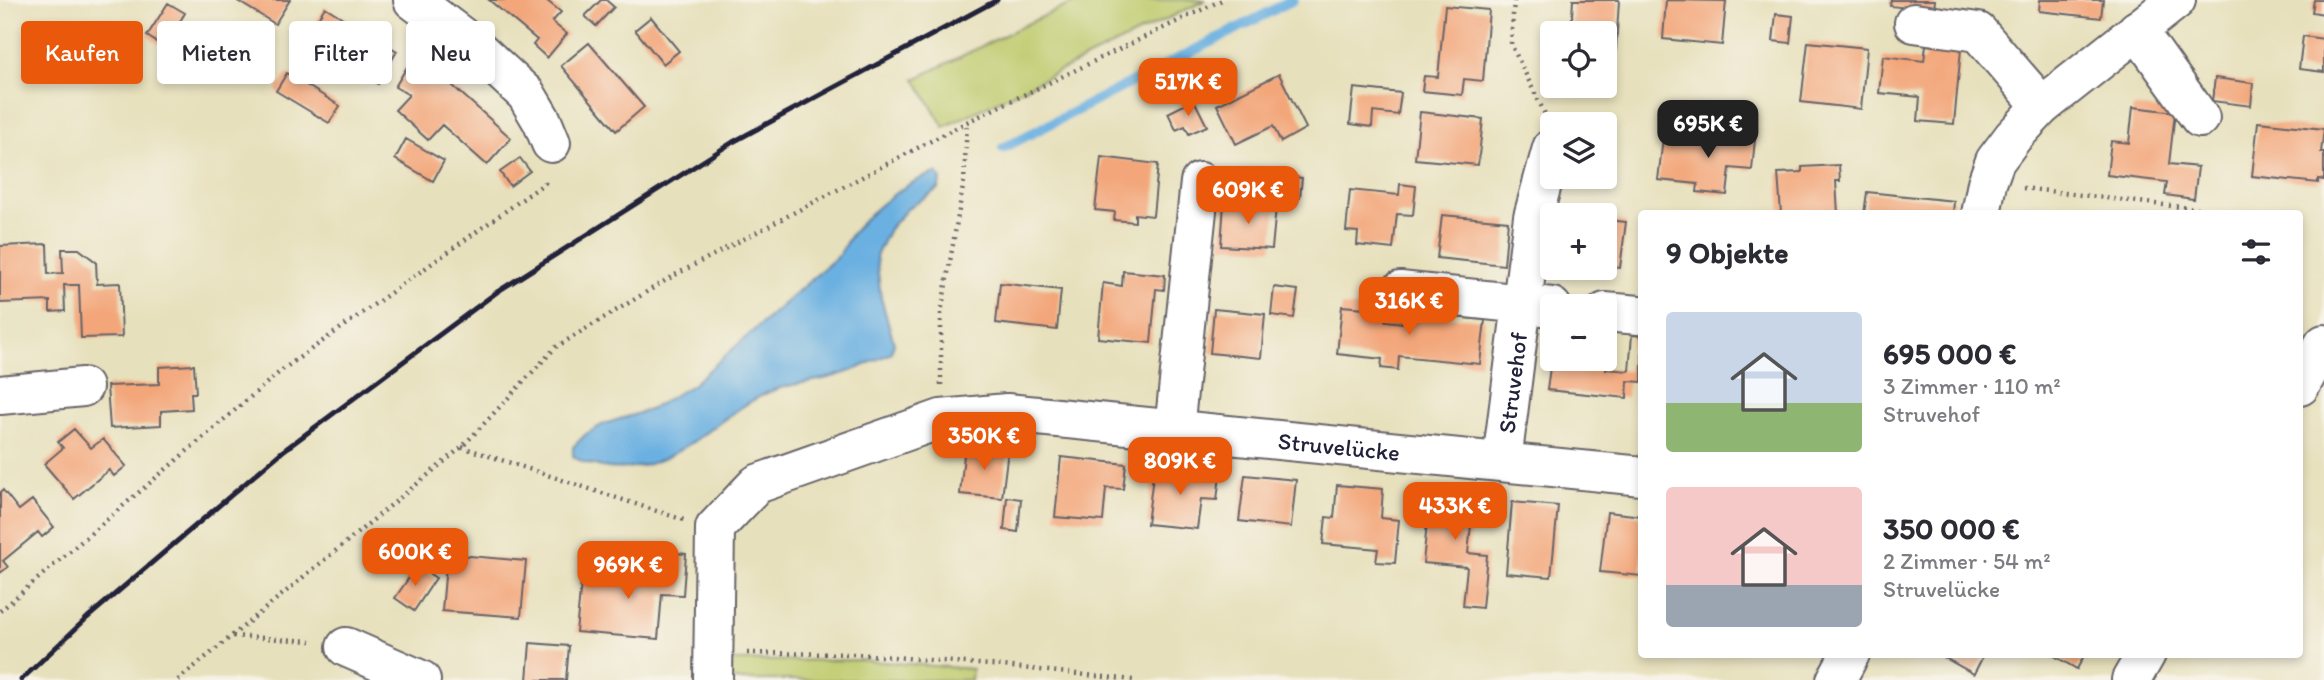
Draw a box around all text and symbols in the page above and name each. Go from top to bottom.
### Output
chip: Kaufen [21,21,143,84]
chip: Mieten [157,21,275,84]
chip: Filter [289,21,392,84]
chip: Neu [406,21,495,84]
map controls [1540,21,1617,371]
button: locate [1540,21,1617,98]
pin: 517K € [1131,58,1245,118]
text: 517K € [1154,67,1222,95]
pin: 695K € [1651,100,1765,160]
text: 695K € [1673,109,1743,137]
button: layers [1540,112,1617,189]
pin: 609K € [1191,166,1305,226]
text: 609K € [1212,175,1284,203]
button: + [1540,203,1617,280]
icon: filters [2237,233,2275,271]
text: 9 Objekte [1666,234,1789,271]
pin: 316K € [1352,278,1466,337]
text: 316K € [1375,286,1443,314]
button: − [1540,294,1617,371]
street label: Struvehof [1491,330,1533,435]
text: 695 000 € [1883,335,2016,372]
icon: home [1722,340,1806,424]
text: 3 Zimmer · 110 m² [1883,372,2061,400]
text: Struvehof [1883,400,1980,428]
pin: 350K € [927,412,1041,472]
text: 350K € [948,421,1020,449]
street label: Struvelücke [1277,425,1401,466]
pin: 809K € [1123,438,1237,497]
text: 809K € [1144,446,1216,474]
pin: 433K € [1398,482,1512,542]
text: 433K € [1419,491,1491,519]
text: 350 000 € [1883,510,2020,547]
icon: home [1722,515,1806,599]
pin: 600K € [358,528,472,588]
text: 600K € [378,537,452,565]
pin: 969K € [571,542,685,601]
text: 2 Zimmer · 54 m² [1883,547,2051,575]
text: 969K € [593,550,663,578]
text: Struvelücke [1883,575,2000,603]

